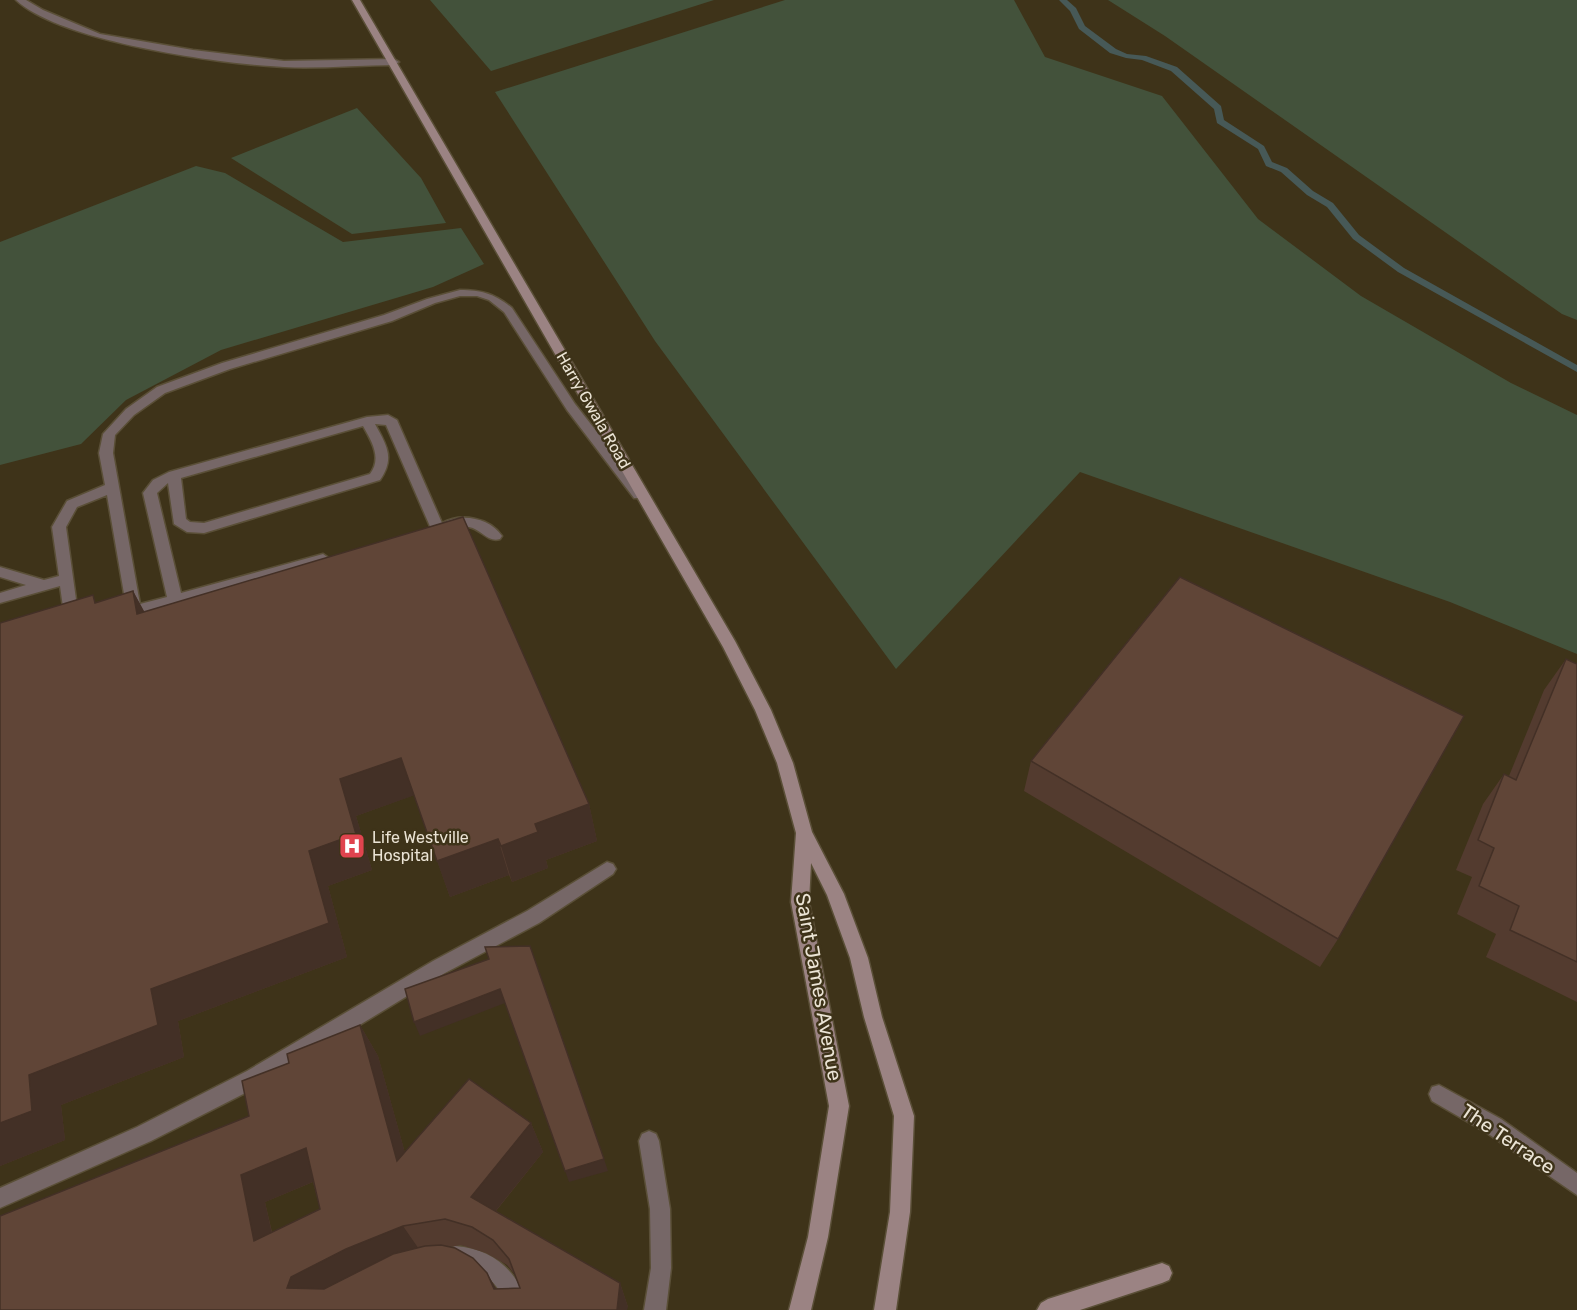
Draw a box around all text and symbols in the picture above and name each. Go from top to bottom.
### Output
street label: Harry Gwala Road [552,349,635,472]
place label: Life Westville Hospital [372,828,469,865]
hospital icon: Life Westville Hospital [337,831,367,861]
street label: Saint James Avenue [791,891,847,1083]
street label: The Terrace [1456,1099,1560,1179]

